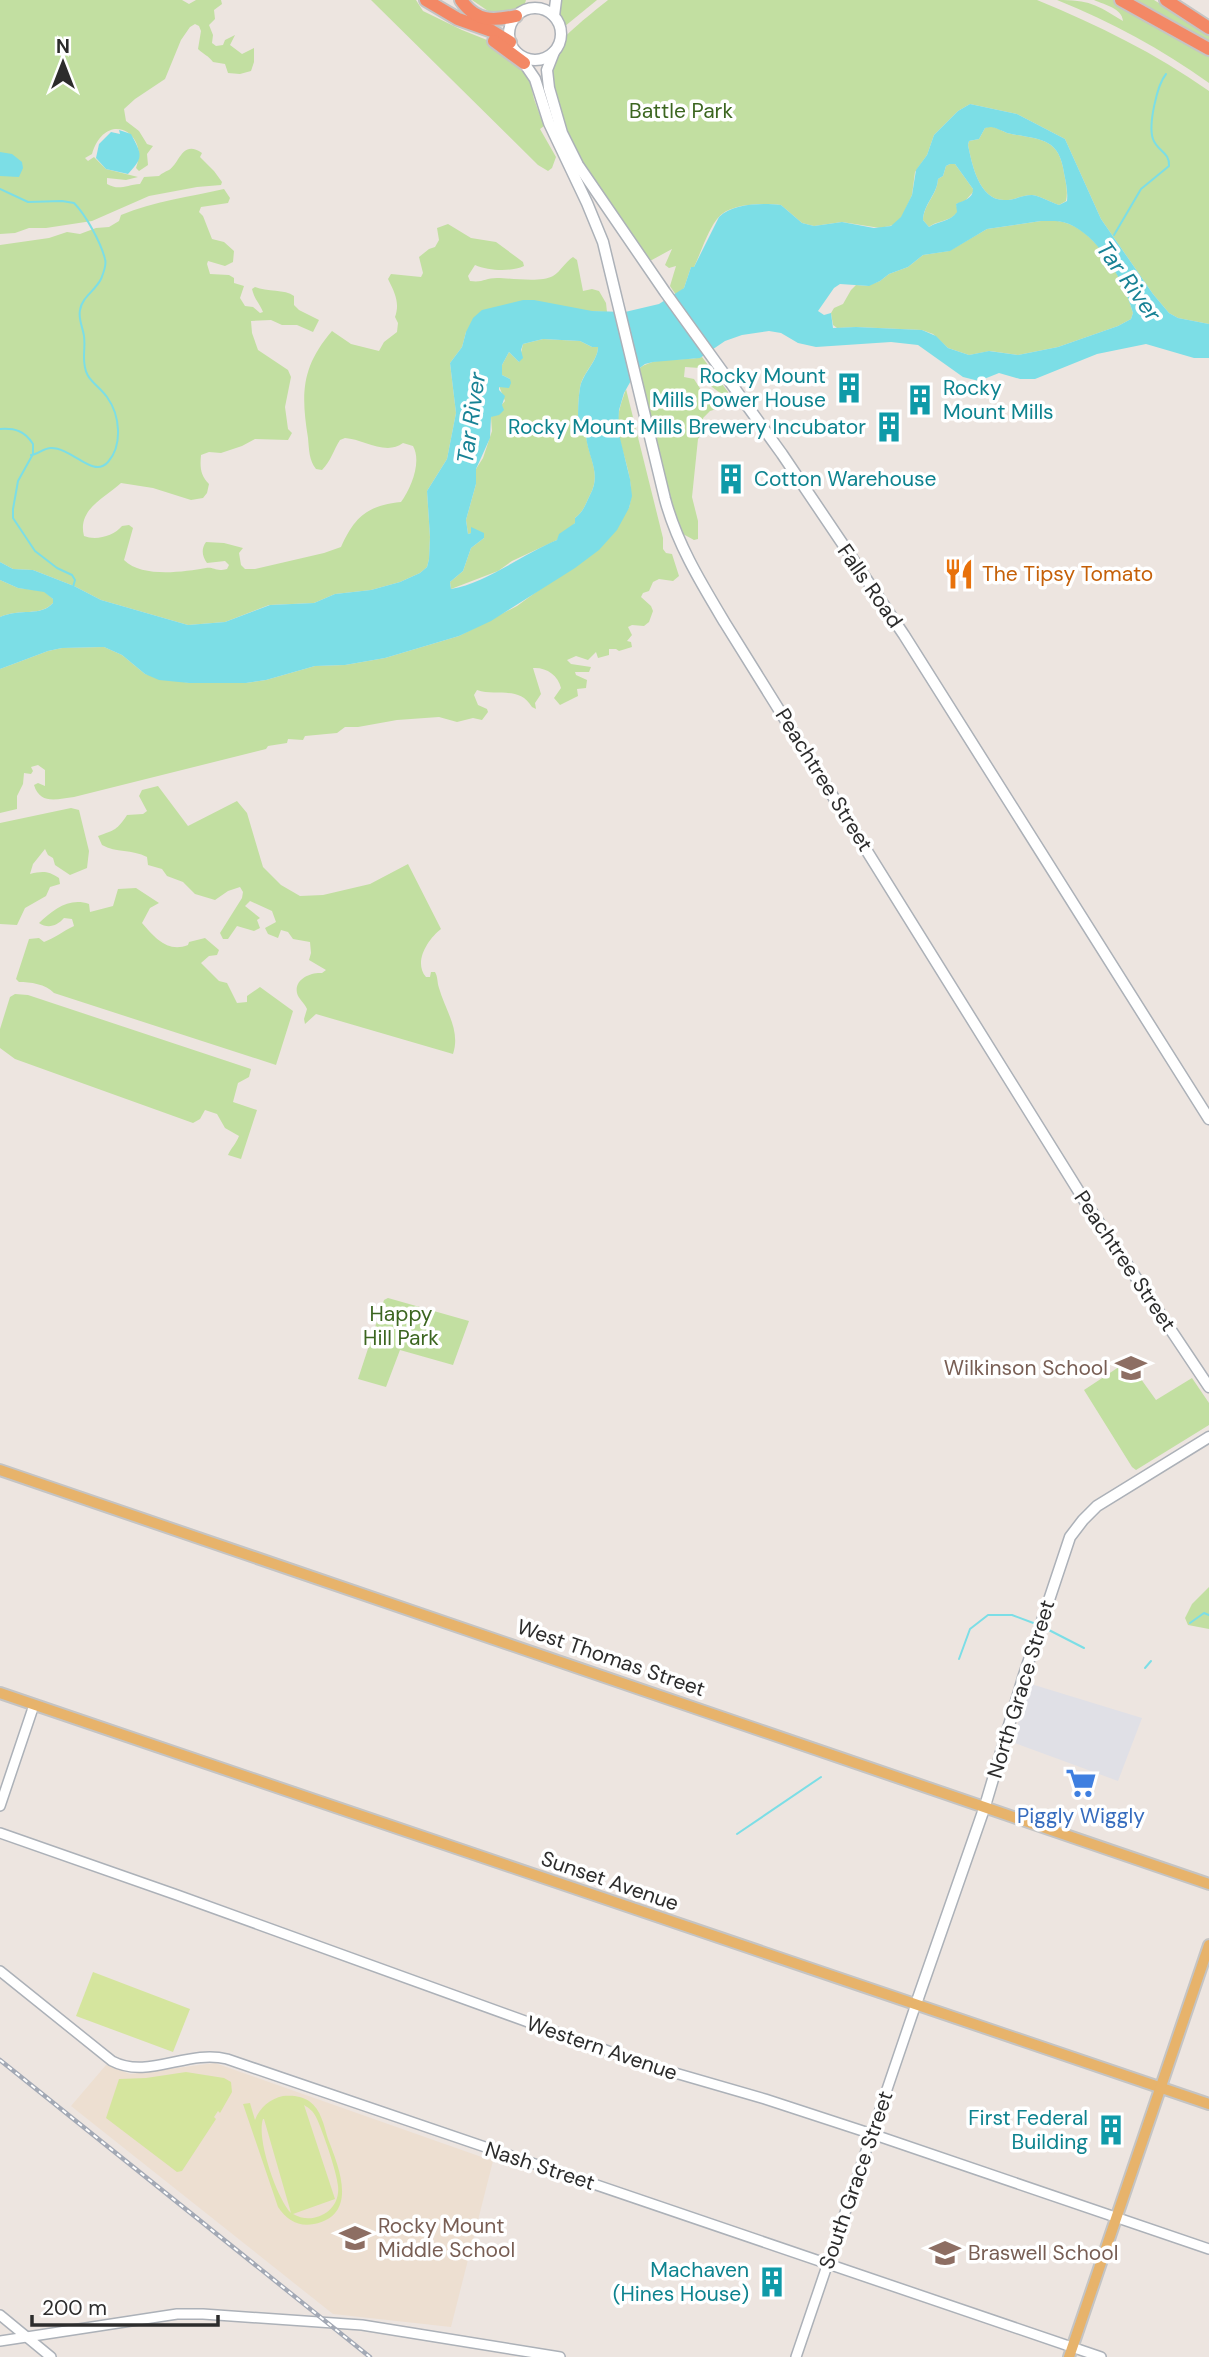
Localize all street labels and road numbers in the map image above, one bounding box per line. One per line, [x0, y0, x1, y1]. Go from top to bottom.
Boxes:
street label: Falls Road [831, 539, 909, 633]
street label: Peachtree Street [769, 703, 879, 857]
street label: Peachtree Street [1068, 1185, 1182, 1337]
street label: North Grace Street [981, 1597, 1061, 1781]
street label: West Thomas Street [513, 1613, 709, 1703]
street label: Sunset Avenue [538, 1844, 682, 1918]
street label: Western Avenue [523, 2009, 681, 2087]
street label: South Grace Street [812, 2087, 900, 2273]
street label: Nash Street [482, 2135, 598, 2197]

